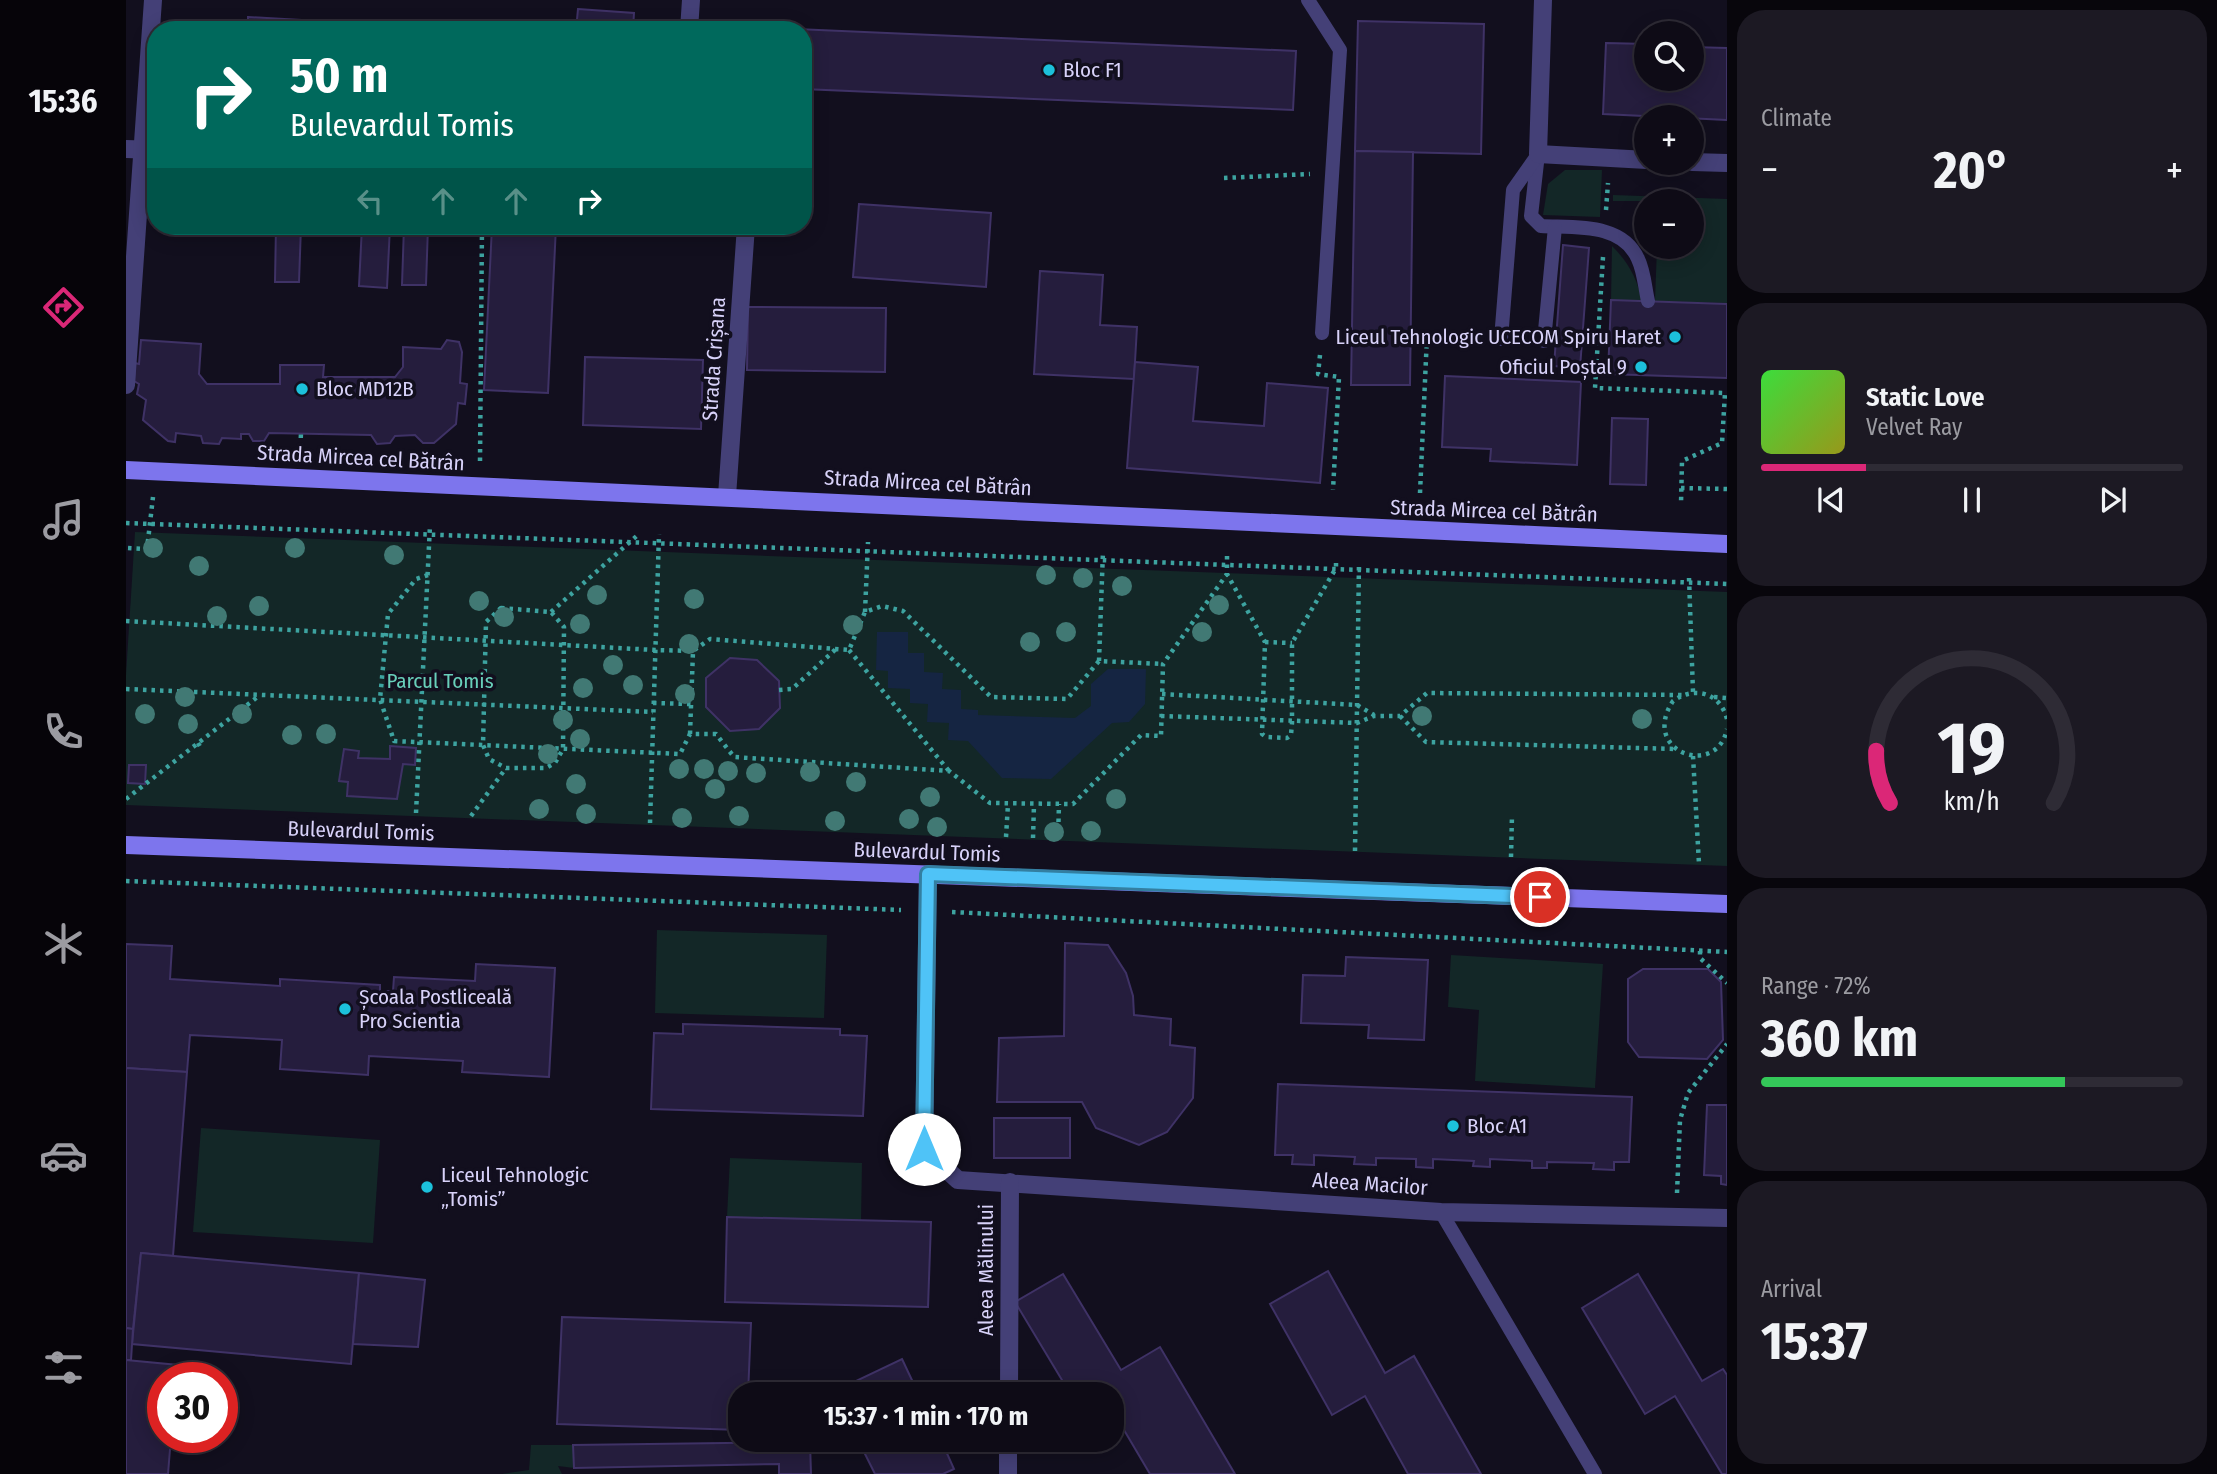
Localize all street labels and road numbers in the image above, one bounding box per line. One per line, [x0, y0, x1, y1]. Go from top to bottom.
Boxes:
street label: Strada Crișana [697, 296, 731, 422]
street label: Strada Mircea cel Bătrân [257, 440, 465, 476]
street label: Strada Mircea cel Bătrân [824, 465, 1032, 501]
street label: Strada Mircea cel Bătrân [1390, 494, 1598, 528]
street label: Bulevardul Tomis [287, 815, 435, 847]
street label: Bulevardul Tomis [853, 836, 1001, 868]
street label: Aleea Macilor [1311, 1167, 1429, 1201]
street label: Aleea Mălinului [973, 1204, 999, 1336]

